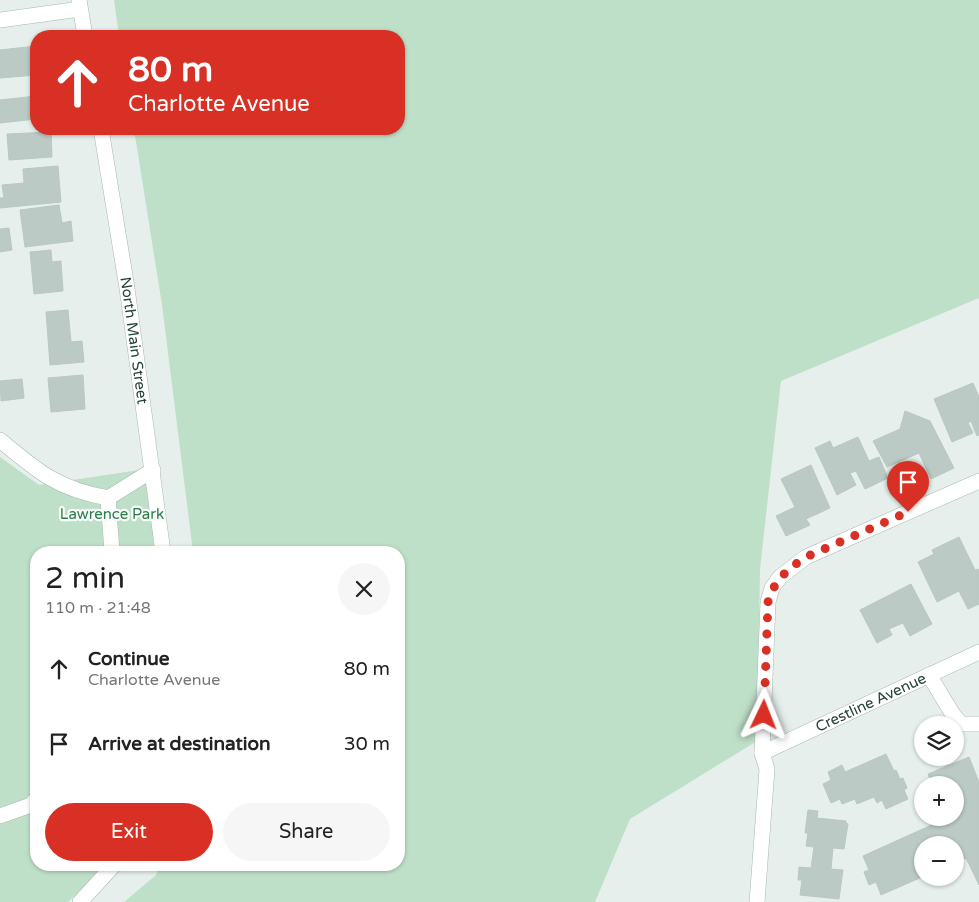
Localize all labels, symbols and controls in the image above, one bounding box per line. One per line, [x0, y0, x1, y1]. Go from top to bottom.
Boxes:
text: 80 m [128, 49, 213, 91]
icon: ahead [45, 50, 110, 115]
text: Charlotte Avenue [128, 91, 310, 117]
street label: North Main Street [116, 276, 152, 405]
pin [887, 461, 929, 512]
icon: arrive [894, 468, 922, 496]
park label: Lawrence Park [60, 505, 164, 523]
text: 2 min [45, 560, 125, 597]
button: close [338, 563, 390, 615]
text: 110 m · 21:48 [45, 598, 151, 618]
text: Continue [88, 648, 170, 670]
icon: ahead [45, 655, 73, 683]
text: 80 m [344, 658, 390, 680]
street label: Crestline Avenue [813, 669, 929, 736]
text: Charlotte Avenue [88, 670, 220, 690]
position arrow [737, 688, 789, 740]
map controls [914, 716, 964, 886]
button: layers [914, 716, 964, 766]
icon: arrive [45, 730, 73, 758]
text: Arrive at destination [88, 733, 271, 755]
text: 30 m [344, 733, 390, 755]
button: + [914, 776, 964, 826]
button: Exit [45, 803, 213, 861]
button: Share [223, 803, 390, 861]
button: − [914, 836, 964, 886]

